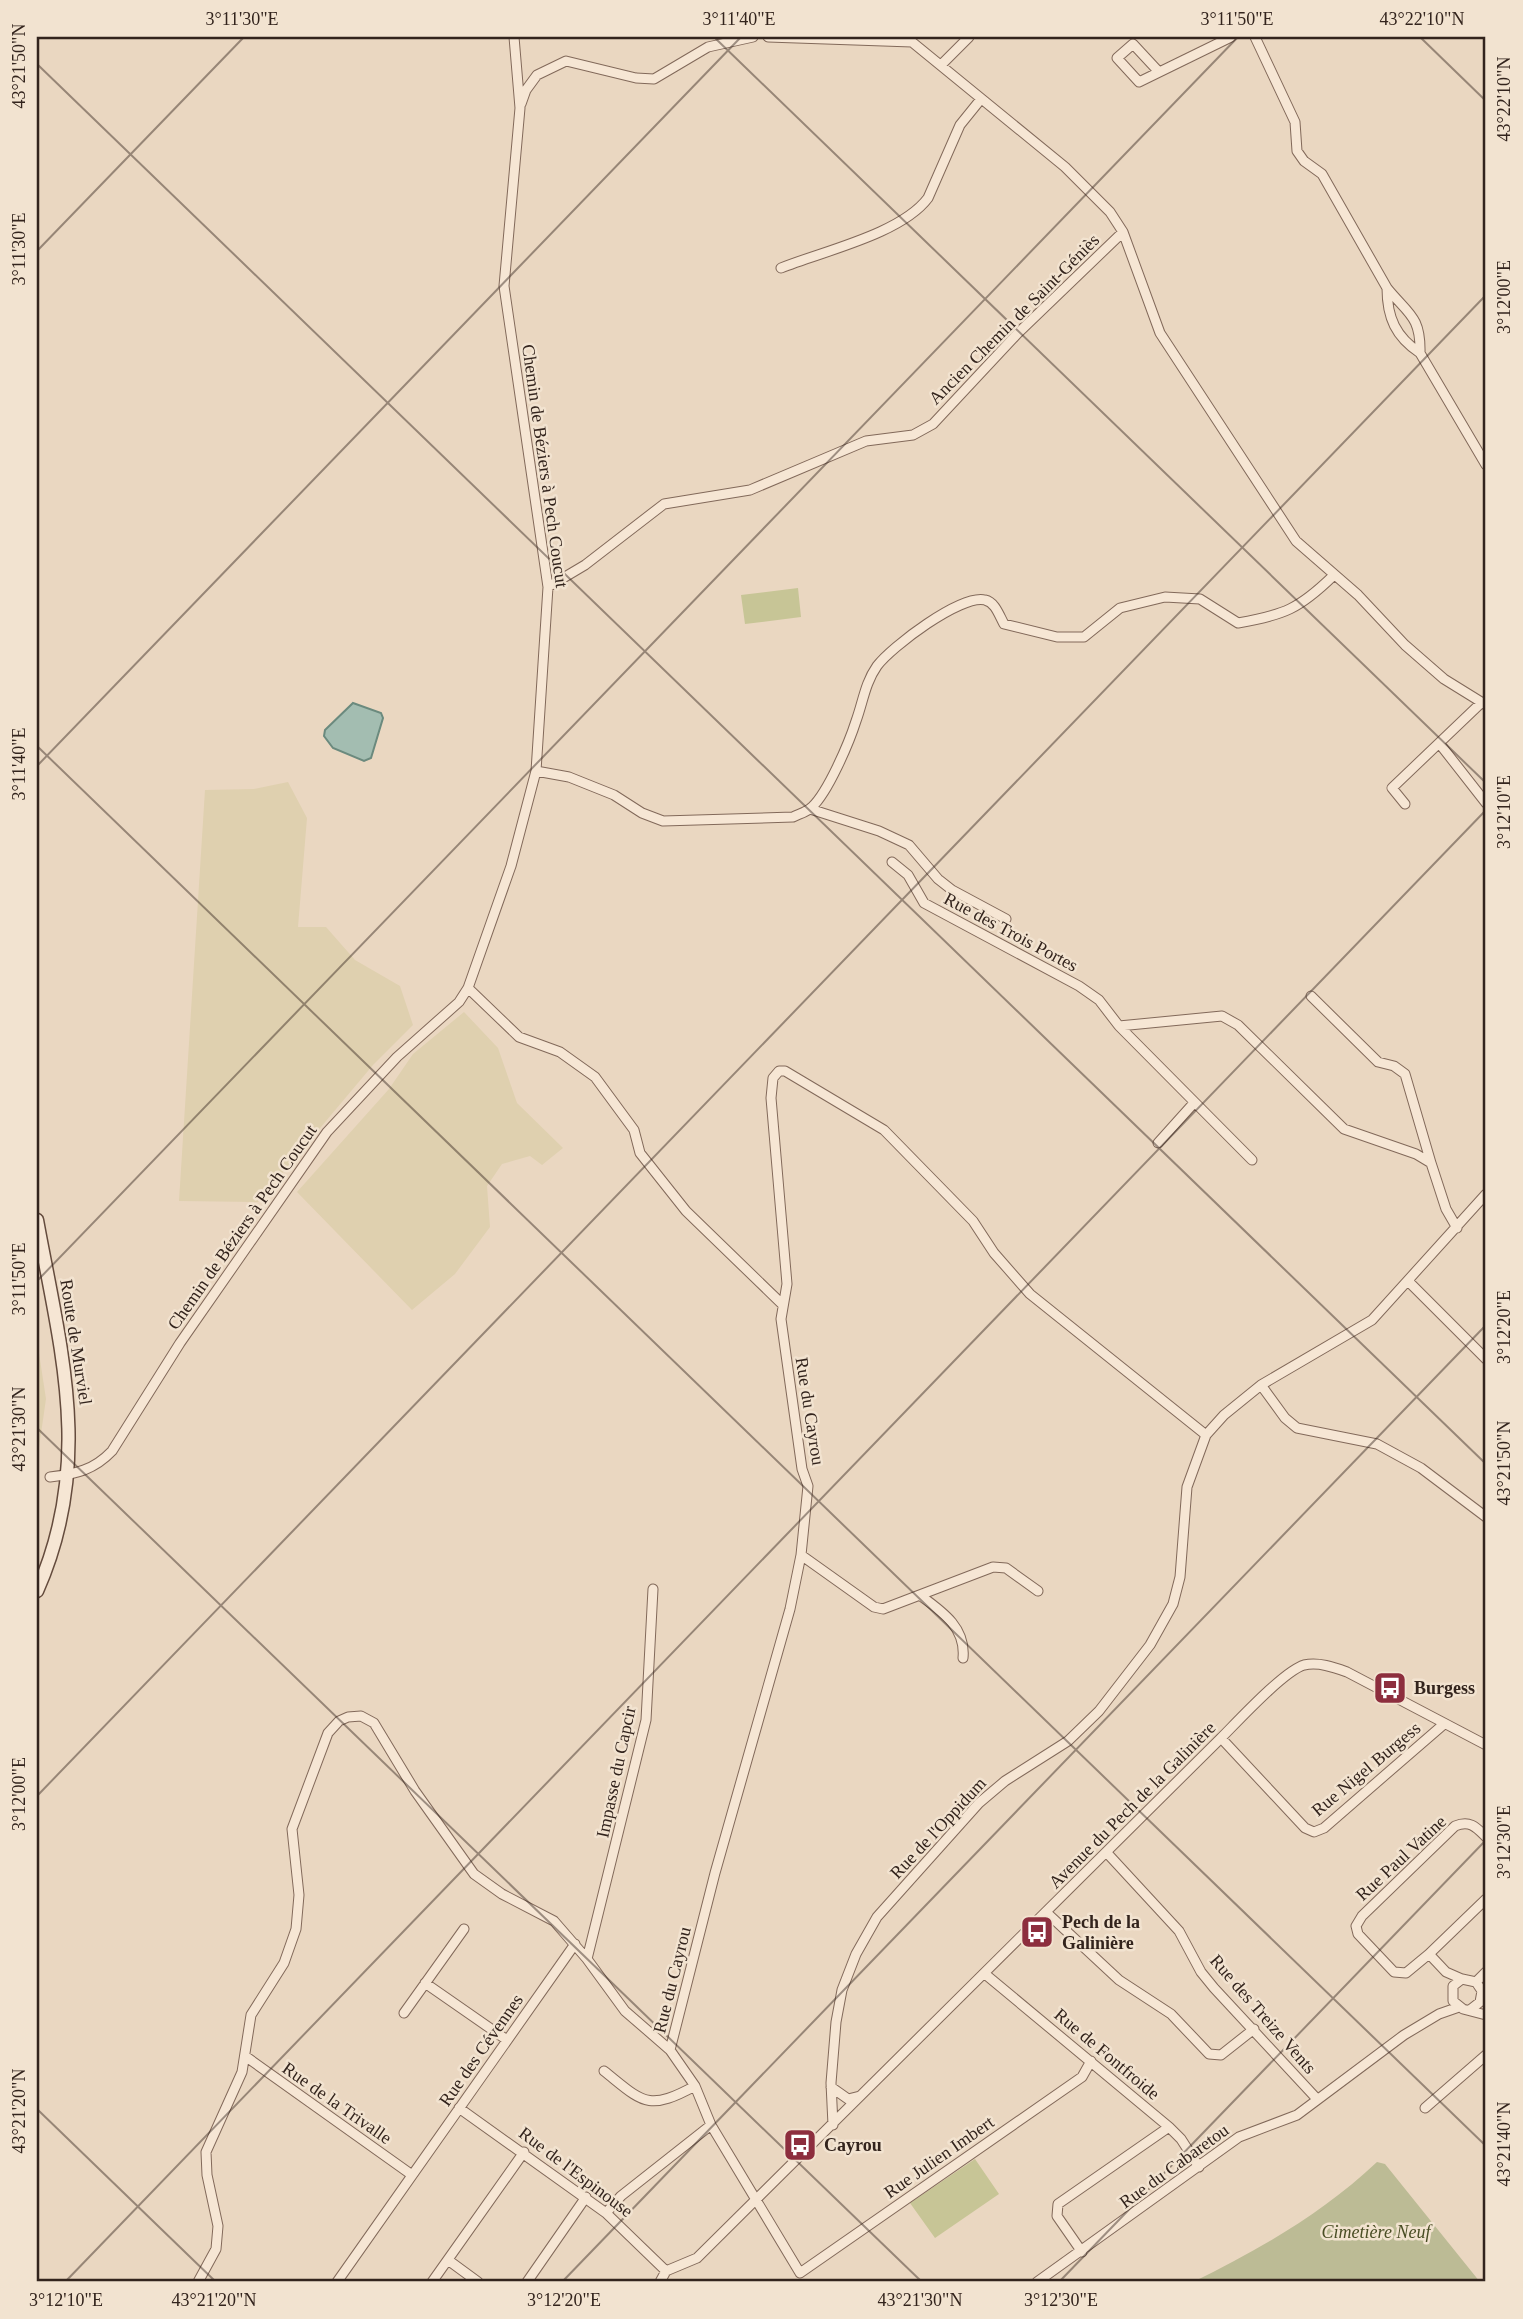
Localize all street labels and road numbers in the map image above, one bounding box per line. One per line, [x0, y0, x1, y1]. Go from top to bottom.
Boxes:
street label: Ancien Chemin de Saint-Géniès [925, 230, 1103, 408]
street label: Chemin de Béziers à Pech Coucut [518, 343, 572, 589]
street label: Rue des Trois Portes [941, 888, 1081, 976]
street label: Chemin de Béziers à Pech Coucut [163, 1121, 321, 1333]
street label: Route de Murviel [56, 1278, 96, 1406]
street label: Rue du Cayrou [792, 1356, 828, 1466]
street label: Impasse du Capcir [592, 1704, 640, 1840]
street label: Avenue du Pech de la Galinière [1045, 1718, 1219, 1892]
street label: Rue Nigel Burgess [1308, 1718, 1424, 1820]
street label: Rue de l'Oppidum [886, 1773, 990, 1883]
street label: Rue Paul Vatine [1352, 1811, 1450, 1905]
street label: Rue du Cayrou [649, 1925, 695, 2035]
street label: Rue des Treize Vents [1206, 1950, 1320, 2078]
street label: Rue des Cévennes [435, 1990, 527, 2110]
street label: Rue de Fontfroide [1050, 2004, 1164, 2104]
street label: Rue de la Trivalle [279, 2058, 395, 2148]
street label: Rue Julien Imbert [880, 2112, 998, 2202]
street label: Rue du Cabaretou [1116, 2120, 1232, 2212]
street label: Rue de l'Espinouse [515, 2123, 637, 2221]

